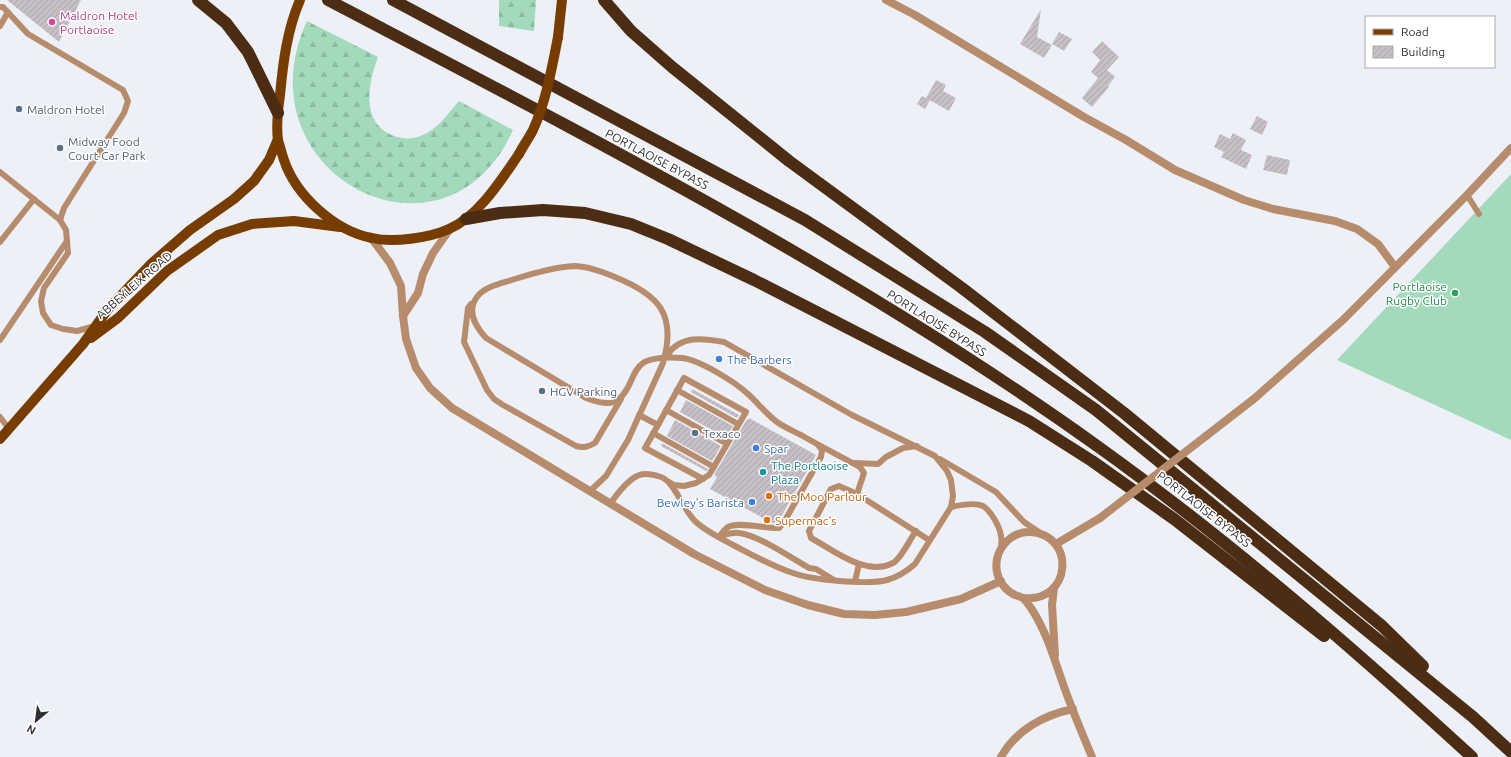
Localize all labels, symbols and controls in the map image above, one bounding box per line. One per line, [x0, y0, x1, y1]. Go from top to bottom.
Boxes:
place label: Maldron Hotel Portlaoise [60, 9, 138, 36]
legend [1365, 16, 1495, 68]
marker: Maldron Hotel Portlaoise [47, 17, 57, 27]
text: Road [1401, 25, 1429, 38]
text: Building [1401, 45, 1445, 58]
place label: Maldron Hotel [27, 103, 105, 116]
marker: Maldron Hotel [14, 104, 24, 114]
street label: PORTLAOISE BYPASS [603, 126, 711, 192]
place label: Midway Food Court Car Park [68, 135, 146, 162]
marker: Midway Food Court Car Park [55, 143, 65, 153]
street label: ABBEYLEIX ROAD [94, 249, 174, 321]
place label: Portlaoise Rugby Club [1386, 280, 1447, 307]
street label: PORTLAOISE BYPASS [885, 287, 989, 359]
marker: Portlaoise Rugby Club [1450, 288, 1460, 298]
place label: The Barbers [727, 353, 792, 366]
marker: The Barbers [714, 354, 724, 364]
place label: HGV Parking [550, 385, 617, 398]
marker: HGV Parking [537, 386, 547, 396]
place label: Texaco [703, 427, 740, 440]
marker: Texaco [690, 428, 700, 438]
place label: Spar [764, 442, 788, 455]
marker: Spar [751, 443, 761, 453]
place label: The Portlaoise Plaza [771, 459, 848, 486]
marker: The Portlaoise Plaza [758, 467, 768, 477]
street label: PORTLAOISE BYPASS [1155, 469, 1253, 549]
place label: The Moo Parlour [777, 490, 867, 503]
marker: The Moo Parlour [764, 491, 774, 501]
place label: Bewley's Barista [657, 496, 744, 509]
marker: Bewley's Barista [747, 497, 757, 507]
place label: Supermac's [775, 514, 837, 527]
marker: Supermac's [762, 515, 772, 525]
north arrow [16, 701, 56, 741]
text: N [25, 723, 38, 737]

